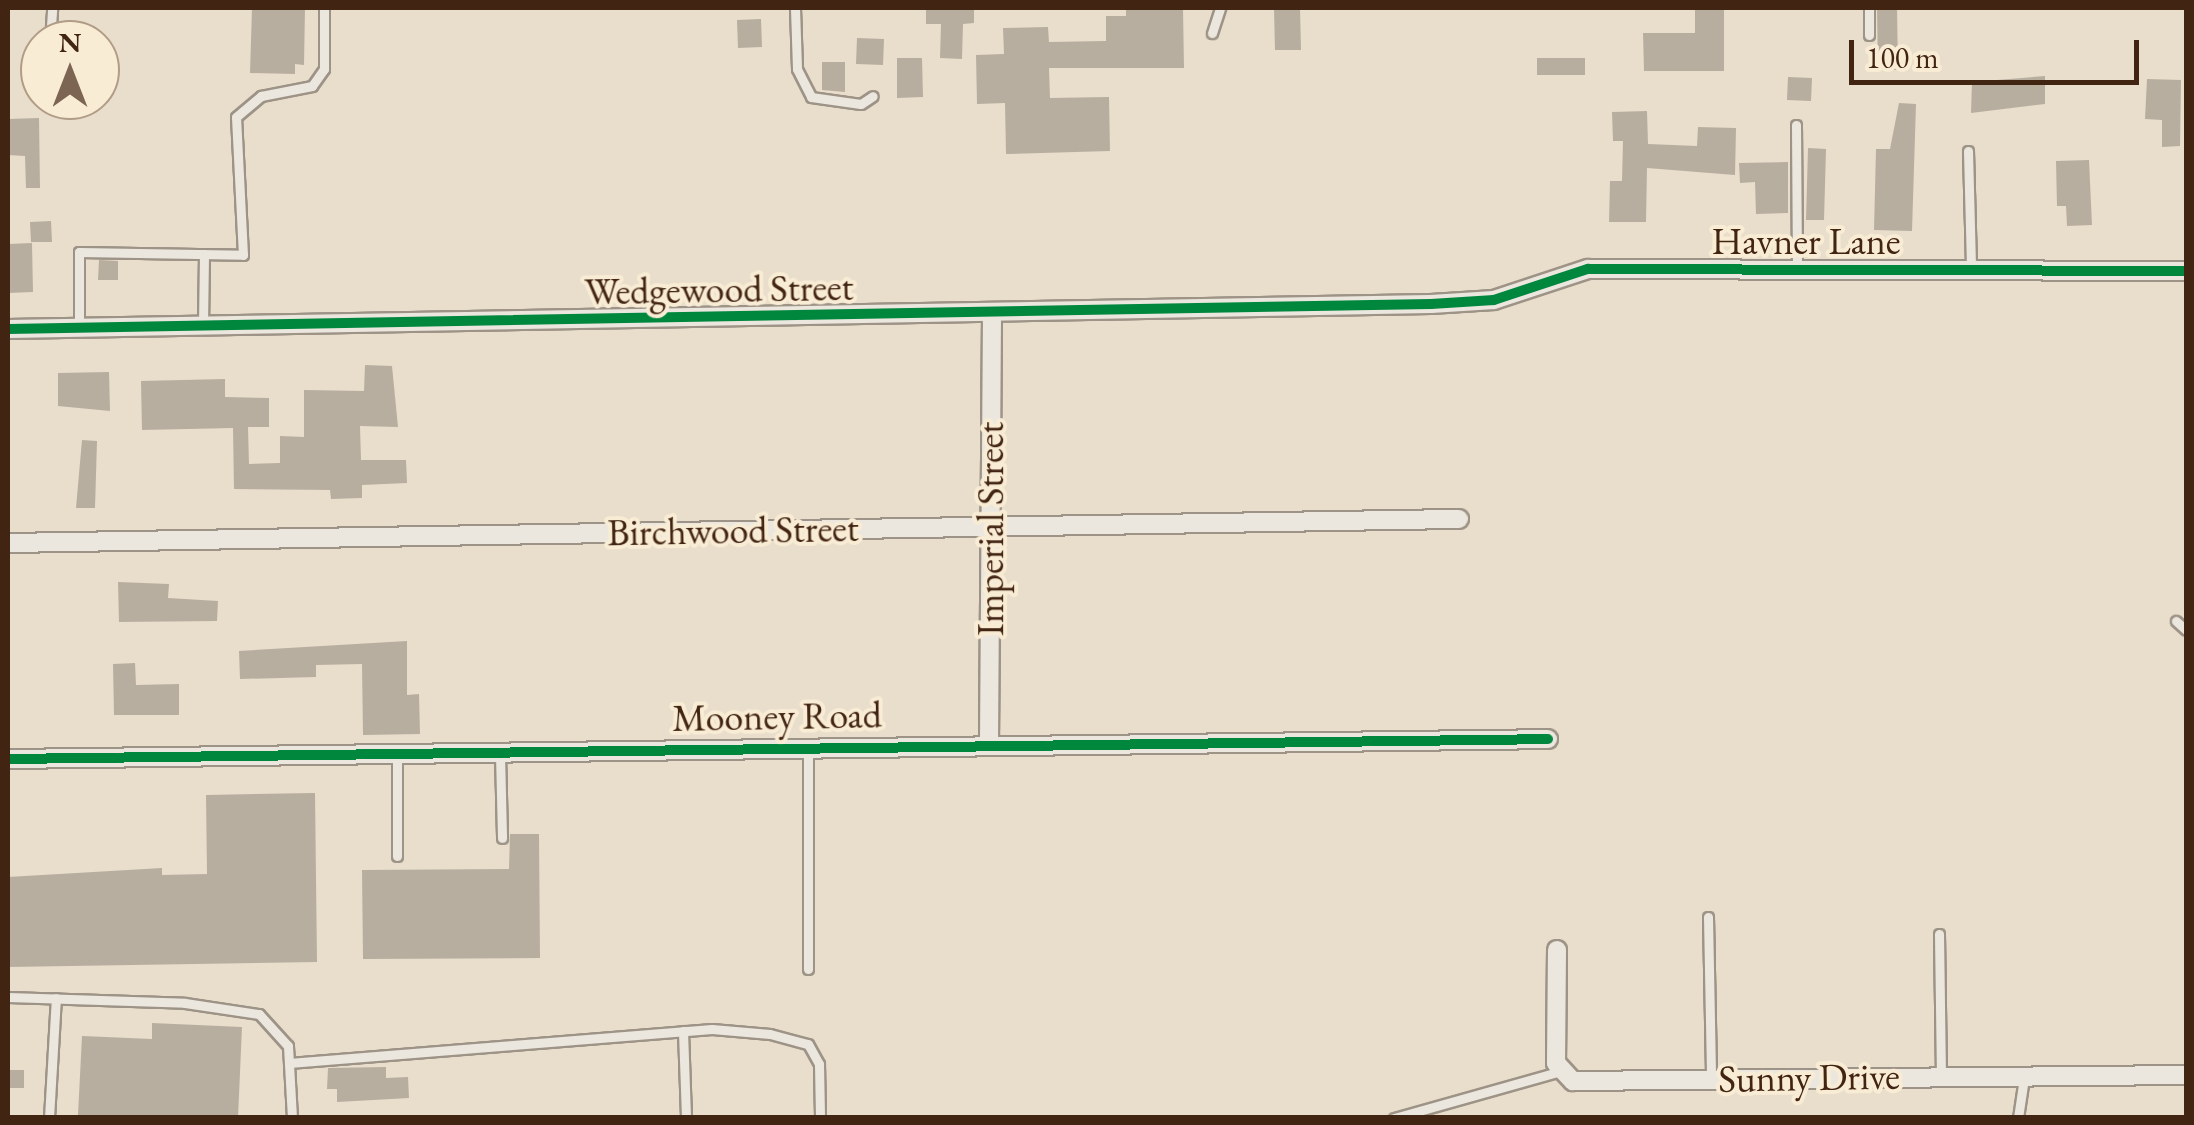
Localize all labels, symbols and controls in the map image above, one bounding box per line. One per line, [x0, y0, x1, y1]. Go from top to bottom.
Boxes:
north arrow [20, 20, 120, 120]
scale bar [1854, 20, 2144, 82]
text: N [59, 24, 81, 60]
text: 100 m [1866, 38, 1939, 77]
street label: Havner Lane [1711, 218, 1901, 264]
street label: Wedgewood Street [584, 264, 854, 314]
street label: Imperial Street [967, 422, 1013, 636]
street label: Birchwood Street [607, 505, 859, 555]
street label: Mooney Road [672, 691, 882, 741]
street label: Sunny Drive [1718, 1053, 1900, 1101]

